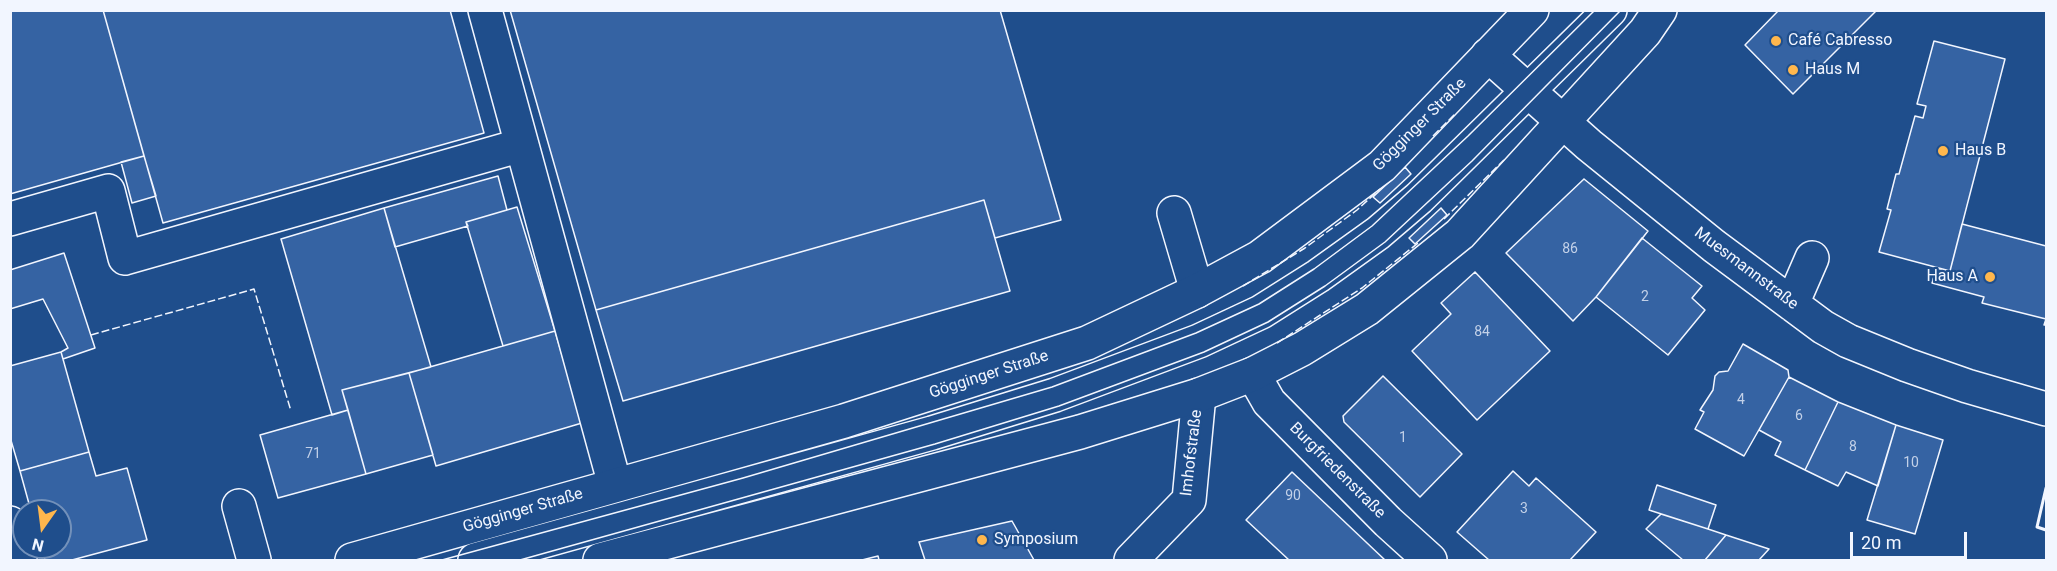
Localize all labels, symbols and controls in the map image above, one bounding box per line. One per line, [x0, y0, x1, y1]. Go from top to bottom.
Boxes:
place label: Café Cabresso [1788, 31, 1892, 51]
marker: Café Cabresso [1769, 34, 1783, 48]
place label: Haus M [1805, 60, 1860, 80]
marker: Haus M [1786, 63, 1800, 77]
street label: Gögginger Straße [1369, 74, 1471, 176]
place label: Haus B [1955, 141, 2006, 161]
marker: Haus B [1936, 144, 1950, 158]
street label: Muesmannstraße [1690, 224, 1802, 314]
house number: 86 [1562, 241, 1578, 257]
place label: Haus A [1926, 267, 1978, 287]
marker: Haus A [1983, 270, 1997, 284]
house number: 2 [1641, 289, 1649, 305]
house number: 84 [1474, 324, 1490, 340]
street label: Gögginger Straße [927, 347, 1051, 403]
house number: 4 [1737, 392, 1745, 408]
house number: 6 [1795, 408, 1803, 424]
street label: Imhofstraße [1177, 409, 1207, 497]
street label: Burgfriedenstraße [1285, 419, 1389, 523]
house number: 1 [1399, 430, 1407, 446]
house number: 8 [1849, 439, 1857, 455]
house number: 71 [305, 446, 321, 462]
house number: 10 [1903, 455, 1919, 471]
street label: Gögginger Straße [461, 485, 585, 537]
house number: 90 [1285, 488, 1301, 504]
north arrow [12, 499, 72, 559]
house number: 3 [1520, 501, 1528, 517]
scale bar [1853, 520, 1970, 558]
place label: Symposium [994, 530, 1078, 550]
text: 20 m [1861, 532, 1901, 553]
marker: Symposium [975, 533, 989, 547]
text: N [30, 534, 46, 556]

